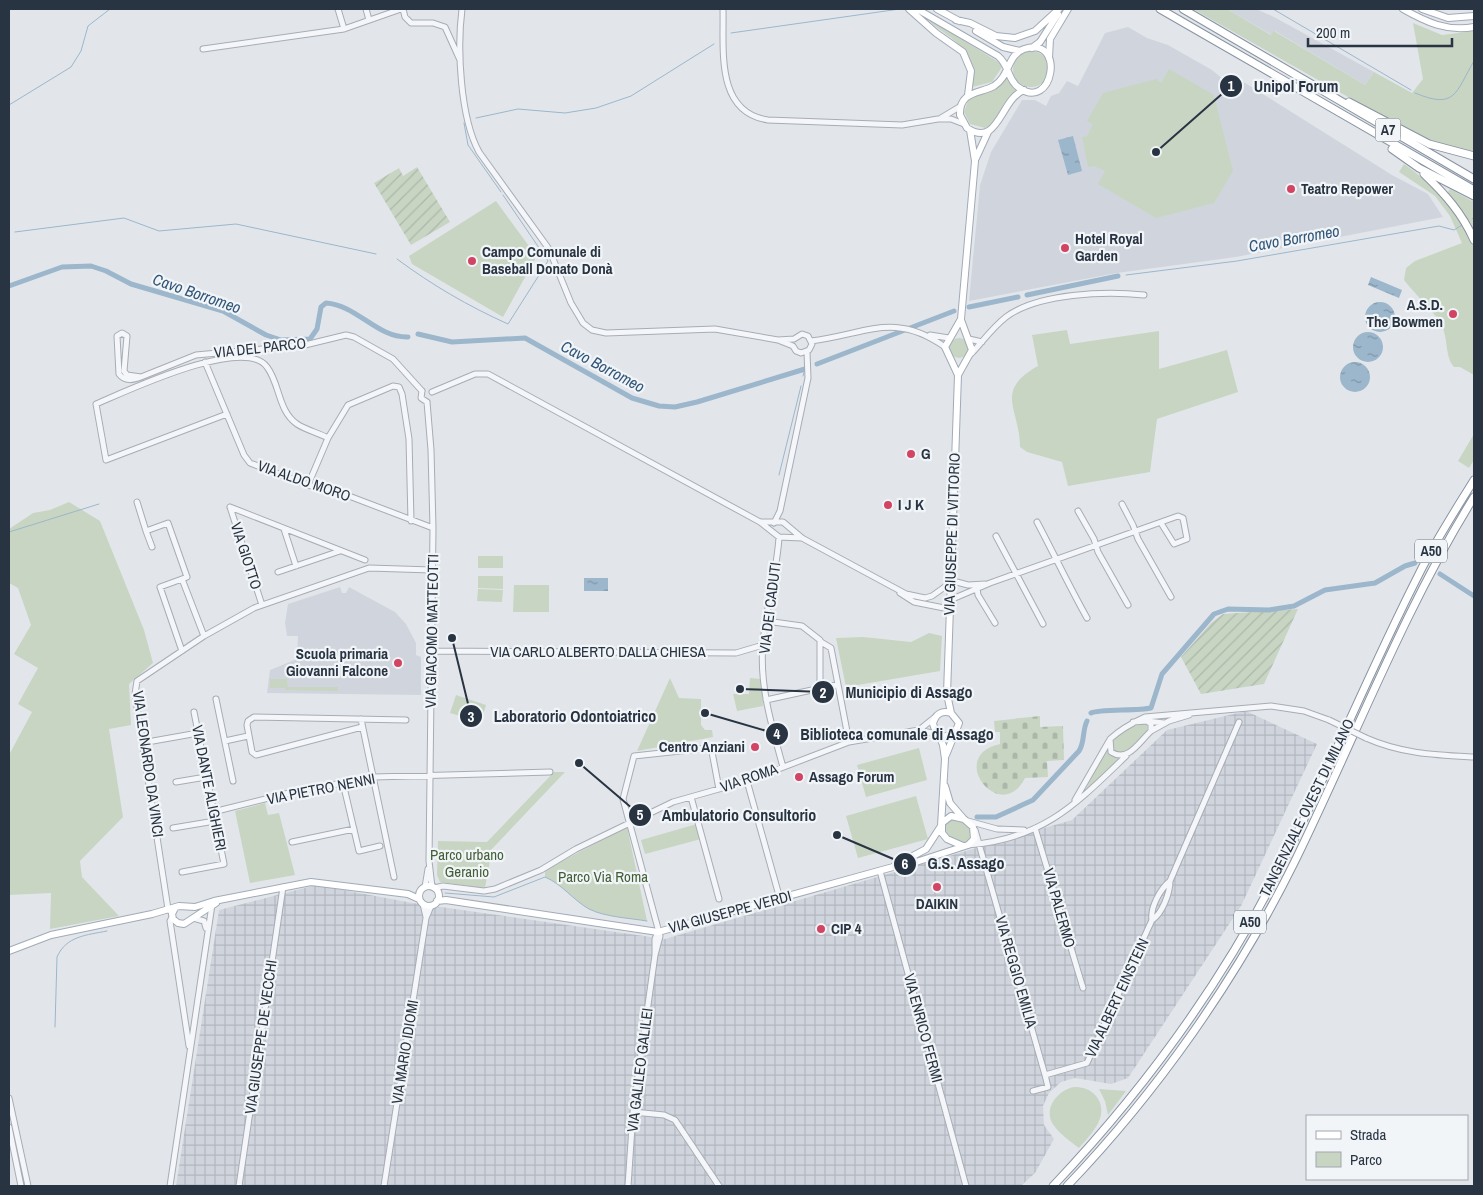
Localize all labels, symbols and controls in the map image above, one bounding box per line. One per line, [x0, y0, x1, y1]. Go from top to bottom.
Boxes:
scale bar [1308, 15, 1452, 47]
text: 200 m [1316, 22, 1350, 43]
callout: Unipol Forum [1218, 71, 1348, 102]
text: 1 [1228, 75, 1235, 96]
text: Unipol Forum [1254, 75, 1338, 97]
road number: A7 [1376, 118, 1400, 142]
place label: Teatro Repower [1301, 178, 1393, 199]
marker: Teatro Repower [1285, 183, 1297, 195]
water label: Cavo Borromeo [1247, 219, 1341, 257]
place label: Hotel Royal Garden [1075, 228, 1143, 266]
place label: Campo Comunale di Baseball Donato Donà [482, 241, 613, 279]
marker: Hotel Royal Garden [1059, 242, 1071, 254]
marker: Campo Comunale di Baseball Donato Donà [466, 255, 478, 267]
water label: Cavo Borromeo [150, 268, 244, 318]
place label: A.S.D. The Bowmen [1366, 294, 1443, 332]
marker: A.S.D. The Bowmen [1447, 308, 1459, 320]
street label: VIA DEL PARCO [213, 332, 307, 363]
water label: Cavo Borromeo [557, 335, 649, 397]
place label: G [921, 443, 931, 464]
marker: G [905, 448, 917, 460]
street label: VIA GIUSEPPE DI VITTORIO [938, 452, 965, 616]
street label: VIA ALDO MORO [255, 455, 353, 506]
place label: I J K [898, 494, 924, 515]
marker: I J K [882, 499, 894, 511]
street label: VIA GIOTTO [226, 520, 267, 592]
road number: A50 [1415, 540, 1447, 562]
street label: VIA GIACOMO MATTEOTTI [420, 554, 443, 708]
street label: VIA DEI CADUTI [753, 561, 786, 655]
street label: VIA CARLO ALBERTO DALLA CHIESA [490, 641, 707, 662]
place label: Scuola primaria Giovanni Falcone [286, 643, 388, 681]
marker: Scuola primaria Giovanni Falcone [392, 657, 404, 669]
callout: Municipio di Assago [810, 677, 983, 708]
text: Municipio di Assago [845, 681, 973, 703]
text: 2 [820, 682, 827, 703]
street label: VIA LEONARDO DA VINCI [128, 689, 169, 839]
callout: Laboratorio Odontoiatrico [458, 701, 666, 732]
text: Laboratorio Odontoiatrico [494, 705, 656, 727]
text: 3 [468, 706, 475, 727]
street label: TANGENZIALE OVEST DI MILANO [1254, 715, 1359, 900]
callout: Biblioteca comunale di Assago [765, 719, 1004, 750]
street label: VIA DANTE ALIGHIERI [187, 723, 232, 853]
text: 4 [774, 723, 781, 744]
text: Biblioteca comunale di Assago [800, 723, 994, 745]
place label: Centro Anziani [659, 736, 745, 757]
marker: Centro Anziani [749, 741, 761, 753]
street label: VIA ROMA [717, 758, 781, 797]
place label: Assago Forum [809, 766, 895, 787]
street label: VIA PIETRO NENNI [265, 768, 377, 809]
marker: Assago Forum [793, 771, 805, 783]
callout: Ambulatorio Consultorio [627, 800, 827, 831]
text: 5 [637, 804, 644, 825]
text: Ambulatorio Consultorio [662, 804, 816, 826]
park label: Parco urbano Geranio [430, 844, 504, 882]
callout: G.S. Assago [892, 848, 1015, 879]
text: G.S. Assago [928, 852, 1004, 874]
text: 6 [902, 853, 909, 874]
park label: Parco Via Roma [558, 866, 648, 887]
street label: VIA PALERMO [1038, 866, 1081, 950]
marker: DAIKIN [931, 881, 943, 893]
street label: VIA GIUSEPPE VERDI [666, 885, 794, 938]
place label: DAIKIN [916, 893, 958, 914]
road number: A50 [1234, 910, 1266, 934]
street label: VIA REGGIO EMILIA [990, 913, 1043, 1031]
place label: CIP 4 [831, 918, 862, 939]
marker: CIP 4 [815, 923, 827, 935]
street label: VIA ALBERT EINSTEIN [1080, 935, 1153, 1061]
street label: VIA GIUSEPPE DE VECCHI [239, 958, 282, 1116]
street label: VIA ENRICO FERMI [899, 971, 948, 1085]
street label: VIA MARIO IDIOMI [386, 998, 423, 1106]
street label: VIA GALILEO GALILEI [621, 1007, 658, 1133]
legend [1306, 1115, 1468, 1180]
text: Strada [1350, 1124, 1386, 1145]
text: Parco [1350, 1149, 1382, 1170]

